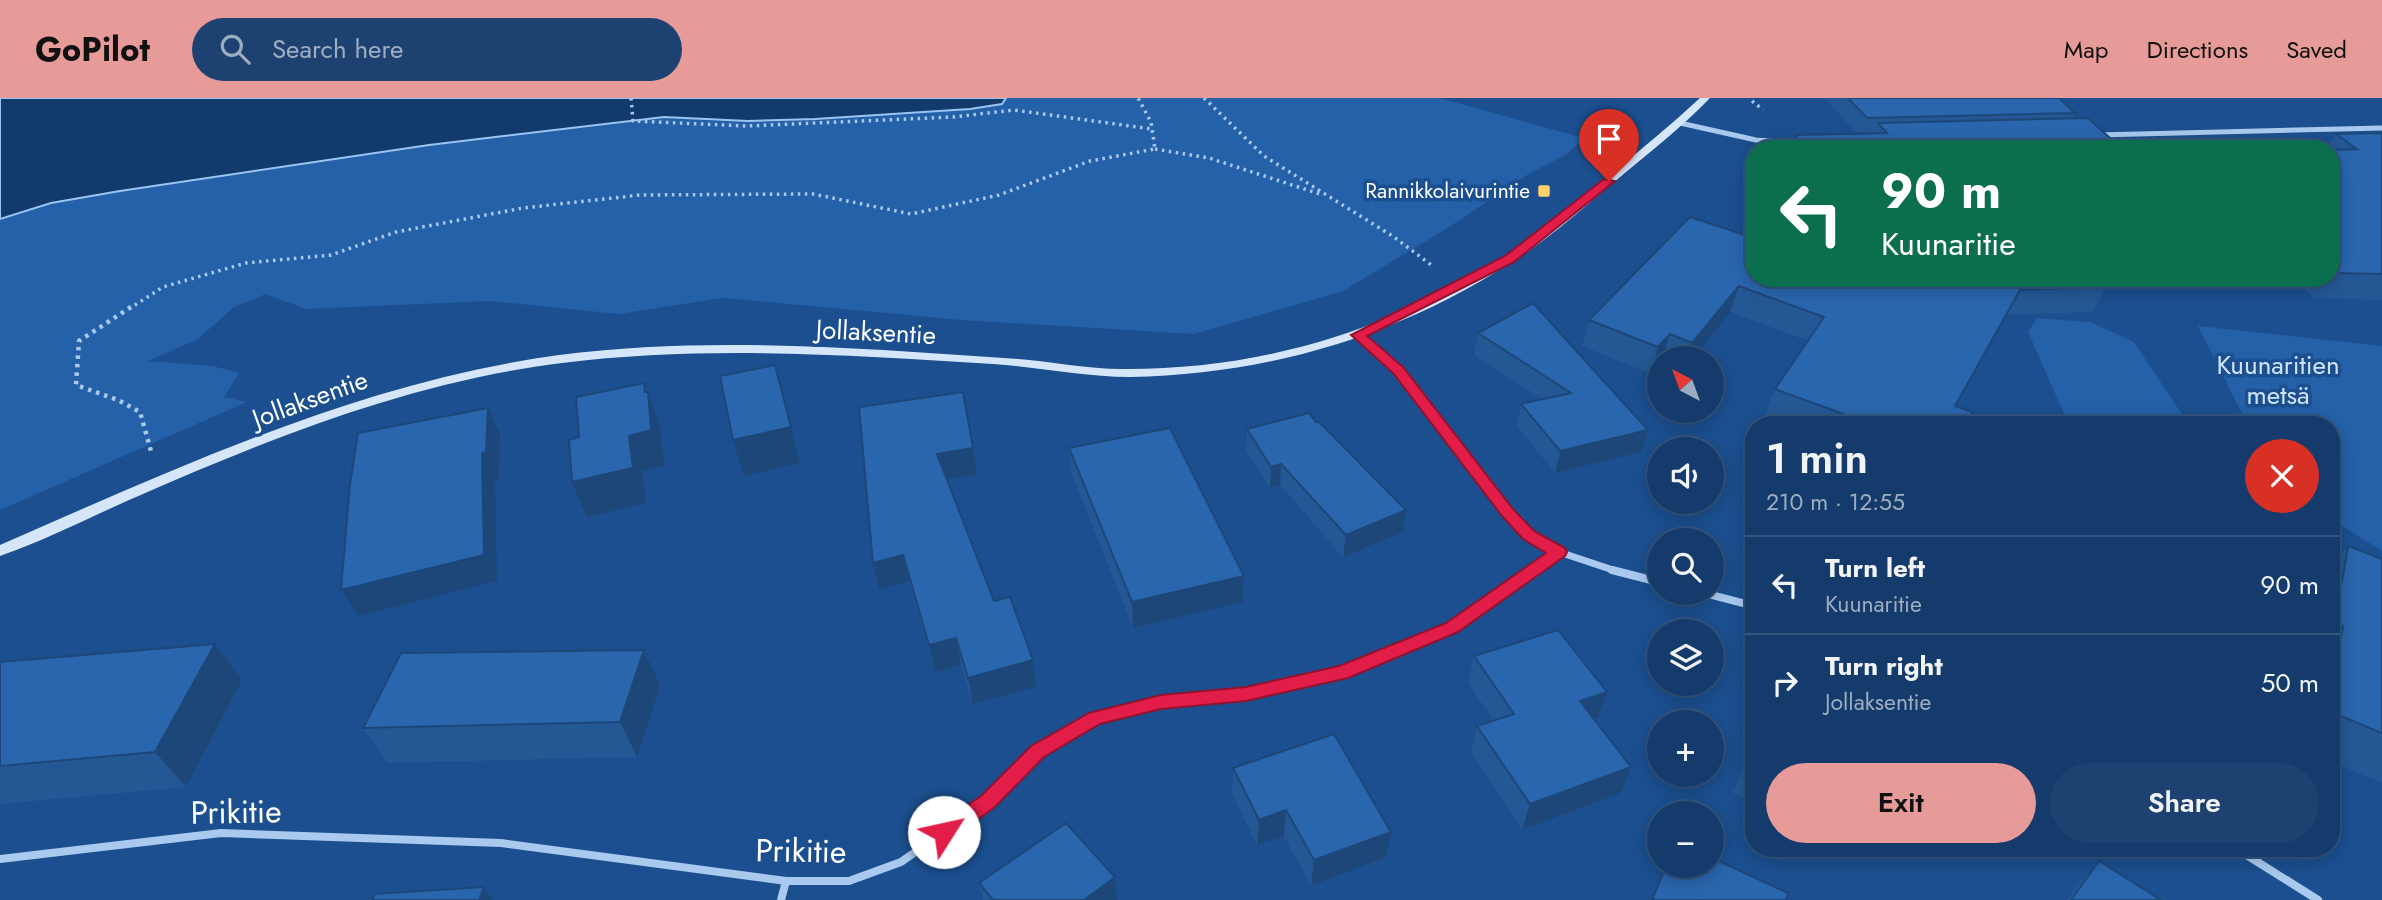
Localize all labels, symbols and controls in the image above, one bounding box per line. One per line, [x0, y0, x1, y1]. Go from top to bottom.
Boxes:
search box [192, 18, 682, 81]
text: GoPilot [35, 26, 150, 73]
icon: search [216, 30, 254, 68]
text: Search here [272, 30, 403, 68]
text: Map [2064, 32, 2109, 67]
text: Directions [2147, 32, 2248, 67]
text: Saved [2286, 32, 2347, 67]
pin [1579, 109, 1639, 181]
icon: arrive [1590, 120, 1628, 158]
text: 90 m [1881, 156, 2001, 226]
icon: left [1766, 168, 1857, 259]
place label: Rannikkolaivurintie [1365, 176, 1530, 206]
marker: Rannikkolaivurintie [1536, 183, 1552, 199]
text: Kuunaritie [1881, 221, 2016, 267]
street label: Jollaksentie [812, 310, 937, 354]
north arrow [1647, 346, 1724, 424]
map controls [1647, 346, 1724, 878]
park label: Kuunaritien metsä [2216, 346, 2340, 414]
street label: Jollaksentie [244, 361, 373, 438]
text: 1 min [1766, 428, 1868, 489]
button: sound [1647, 437, 1724, 514]
button: close [2245, 439, 2319, 513]
text: 210 m · 12:55 [1766, 485, 1905, 519]
button: search [1647, 528, 1724, 605]
text: Turn left [1825, 549, 1925, 587]
icon: left [1766, 566, 1804, 604]
text: 90 m [2260, 566, 2319, 604]
text: Kuunaritie [1825, 587, 1922, 621]
button: layers [1647, 619, 1724, 696]
text: Turn right [1825, 647, 1943, 685]
icon: right [1766, 664, 1804, 702]
text: 50 m [2261, 664, 2319, 702]
text: Jollaksentie [1825, 685, 1931, 719]
button: + [1647, 710, 1724, 787]
button: Exit [1766, 763, 2036, 843]
button: Share [2050, 763, 2319, 843]
street label: Prikitie [190, 788, 282, 836]
position arrow [907, 795, 981, 869]
button: − [1647, 801, 1724, 878]
street label: Prikitie [755, 827, 847, 875]

